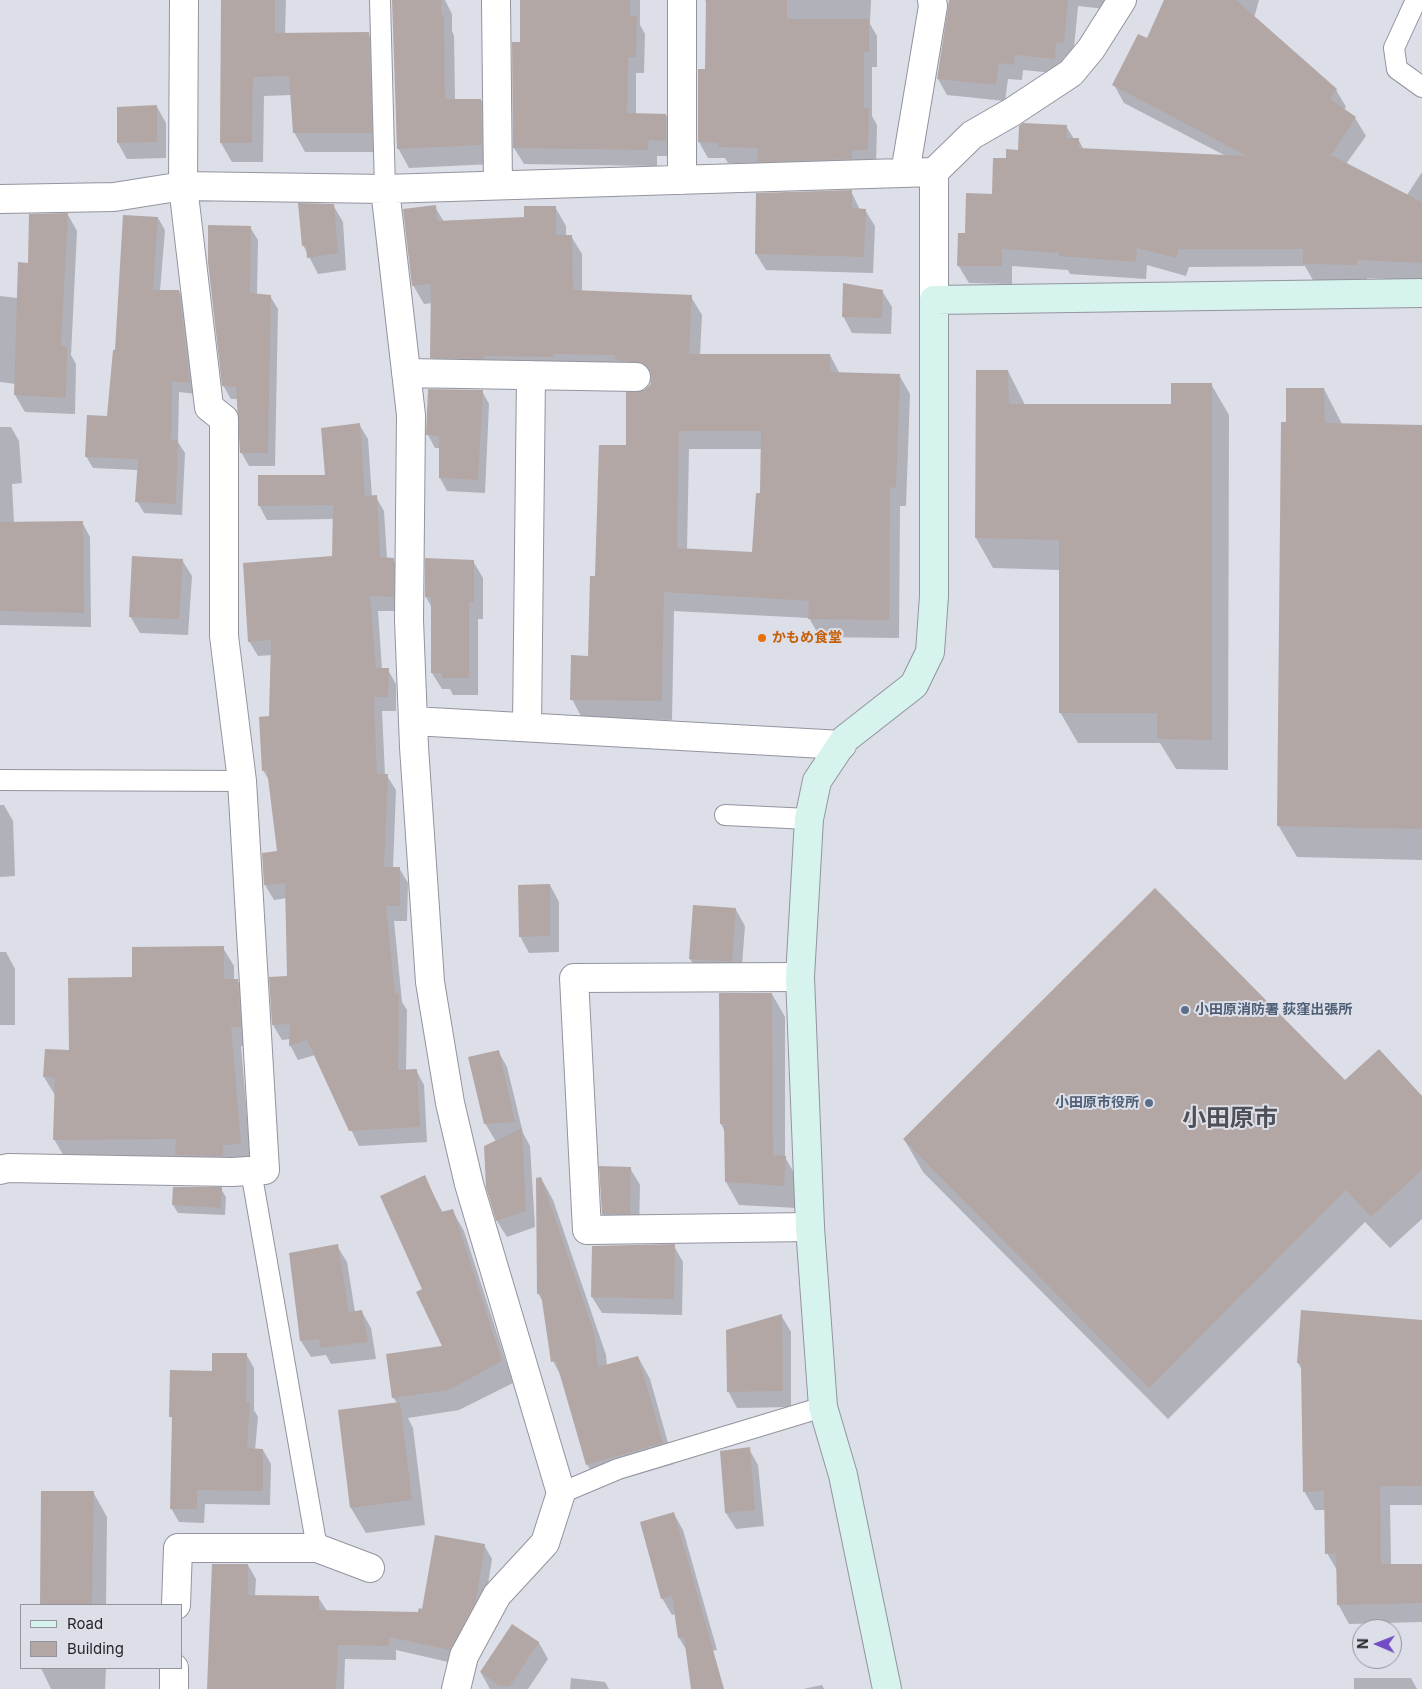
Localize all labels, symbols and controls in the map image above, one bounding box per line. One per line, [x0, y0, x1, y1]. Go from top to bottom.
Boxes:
place label: かもめ食堂 [772, 630, 842, 646]
marker: かもめ食堂 [756, 632, 768, 644]
place label: 小田原消防署 荻窪出張所 [1195, 1002, 1352, 1018]
marker: 小田原消防署 荻窪出張所 [1179, 1004, 1191, 1016]
place label: 小田原市役所 [1055, 1095, 1139, 1111]
marker: 小田原市役所 [1143, 1097, 1155, 1109]
district label: 小田原市 [1182, 1105, 1278, 1133]
legend [20, 1604, 182, 1669]
text: Road [67, 1614, 103, 1633]
north arrow [1352, 1619, 1402, 1669]
text: N [1354, 1638, 1371, 1649]
text: Building [67, 1639, 124, 1658]

